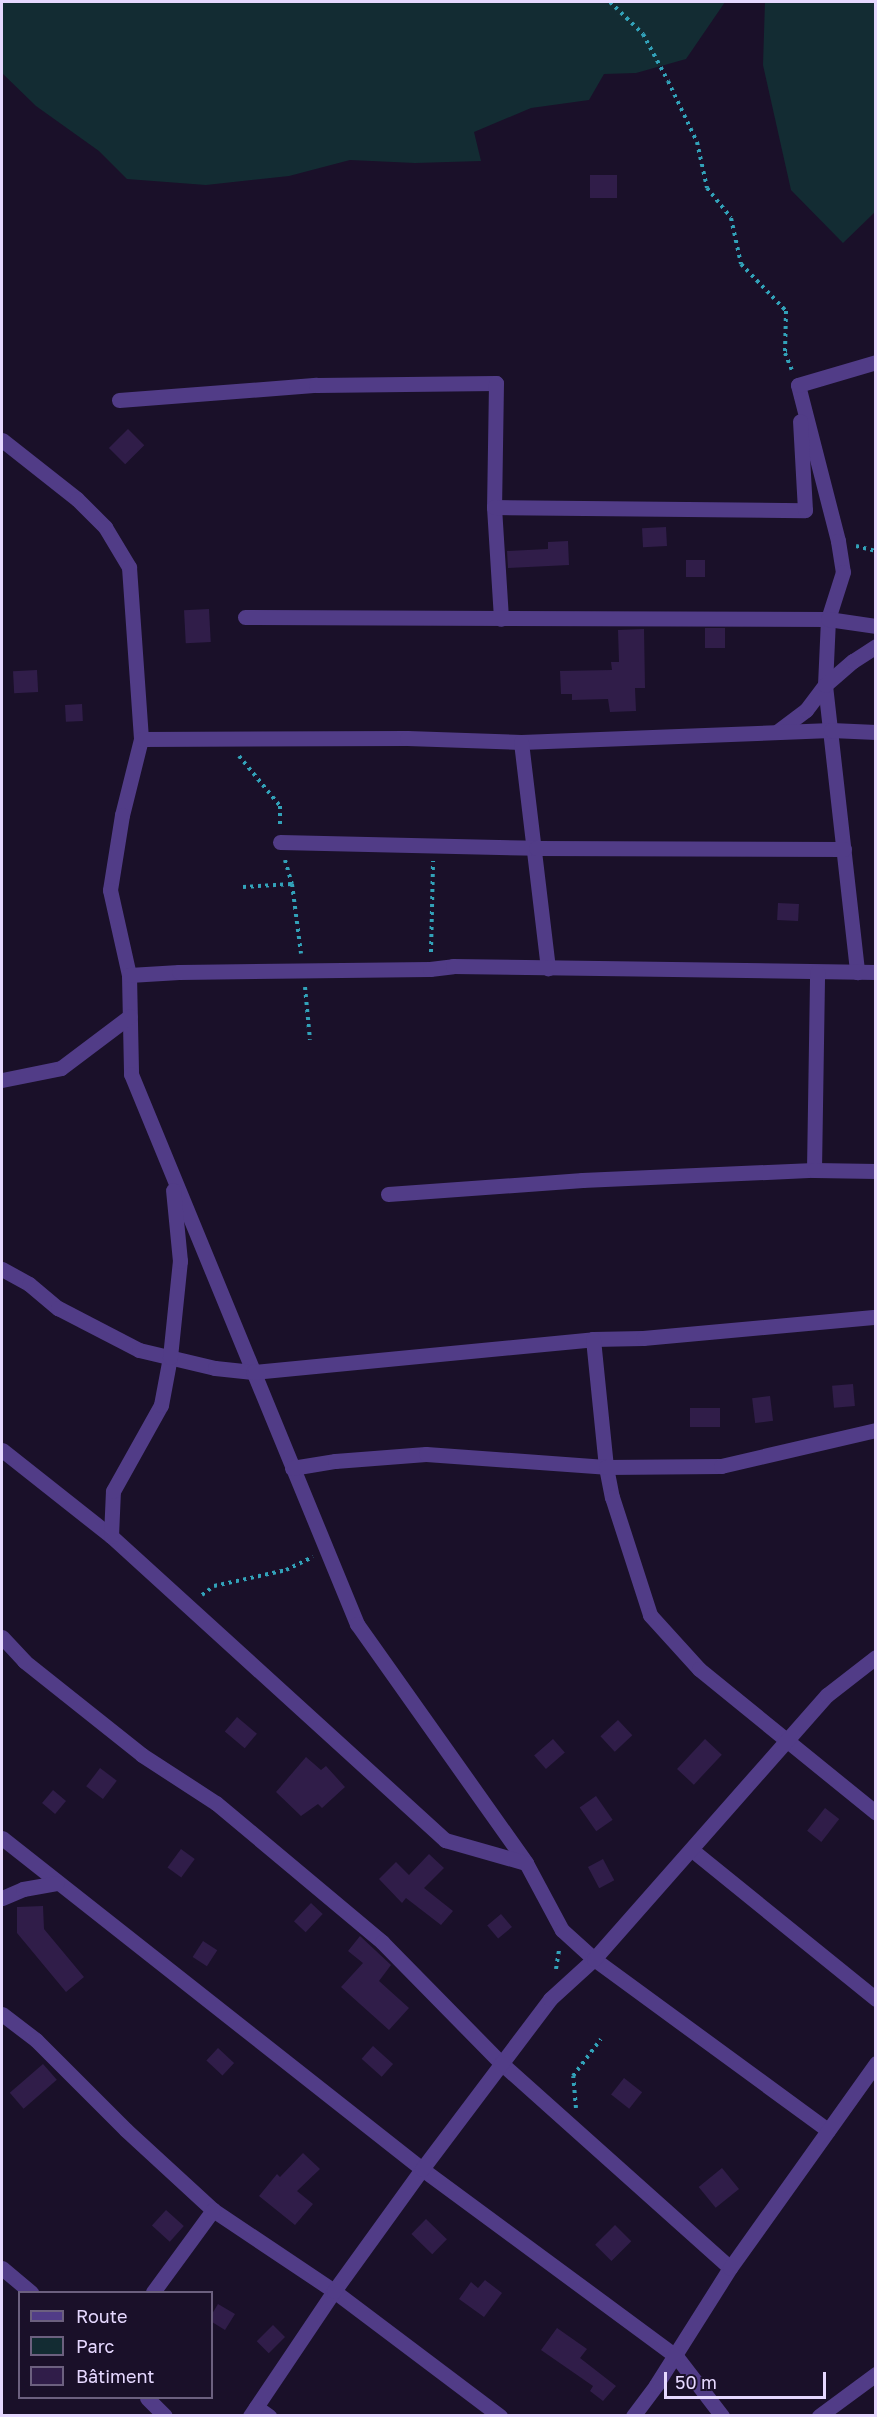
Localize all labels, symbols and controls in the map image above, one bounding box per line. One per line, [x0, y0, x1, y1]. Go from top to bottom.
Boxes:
legend [18, 2291, 213, 2399]
text: Route [76, 2305, 127, 2327]
text: Parc [76, 2335, 114, 2357]
scale bar [667, 2360, 829, 2398]
text: Bâtiment [76, 2365, 155, 2387]
text: 50 m [675, 2371, 717, 2393]

